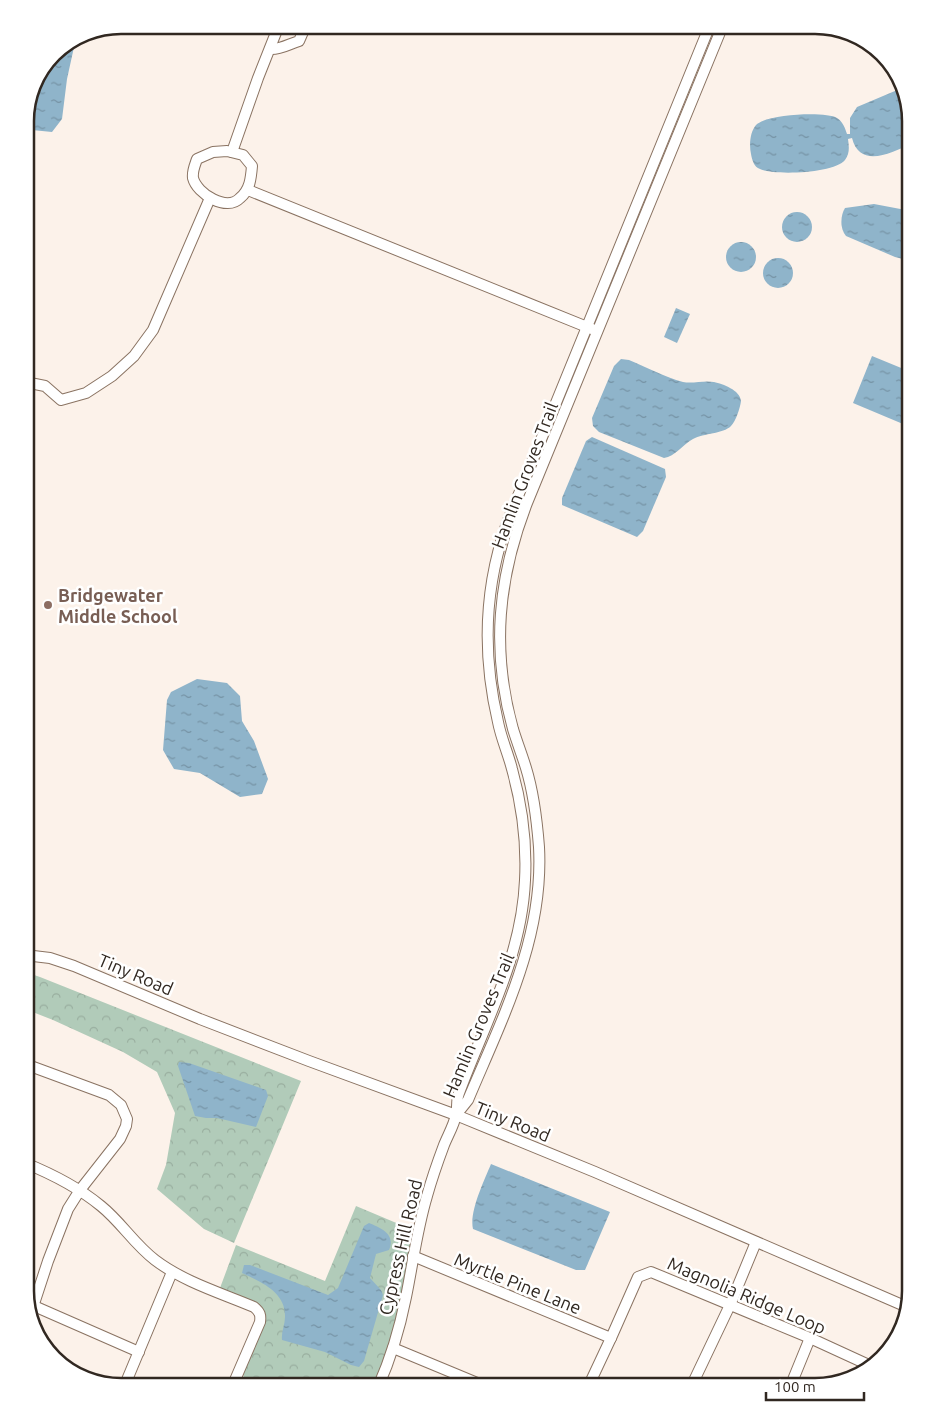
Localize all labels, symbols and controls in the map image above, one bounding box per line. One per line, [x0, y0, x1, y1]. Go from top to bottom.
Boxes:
street label: Hamlin Groves Trail [487, 399, 561, 551]
place label: Bridgewater Middle School [58, 585, 178, 626]
marker: Bridgewater Middle School [42, 599, 54, 611]
street label: Tiny Road [96, 949, 176, 999]
street label: Hamlin Groves Trail [438, 949, 518, 1100]
street label: Tiny Road [473, 1097, 553, 1145]
street label: Cypress Hill Road [375, 1177, 425, 1317]
street label: Myrtle Pine Lane [452, 1248, 584, 1318]
street label: Magnolia Ridge Loop [665, 1253, 829, 1337]
scale bar [766, 1370, 864, 1402]
text: 100 m [774, 1378, 816, 1395]

